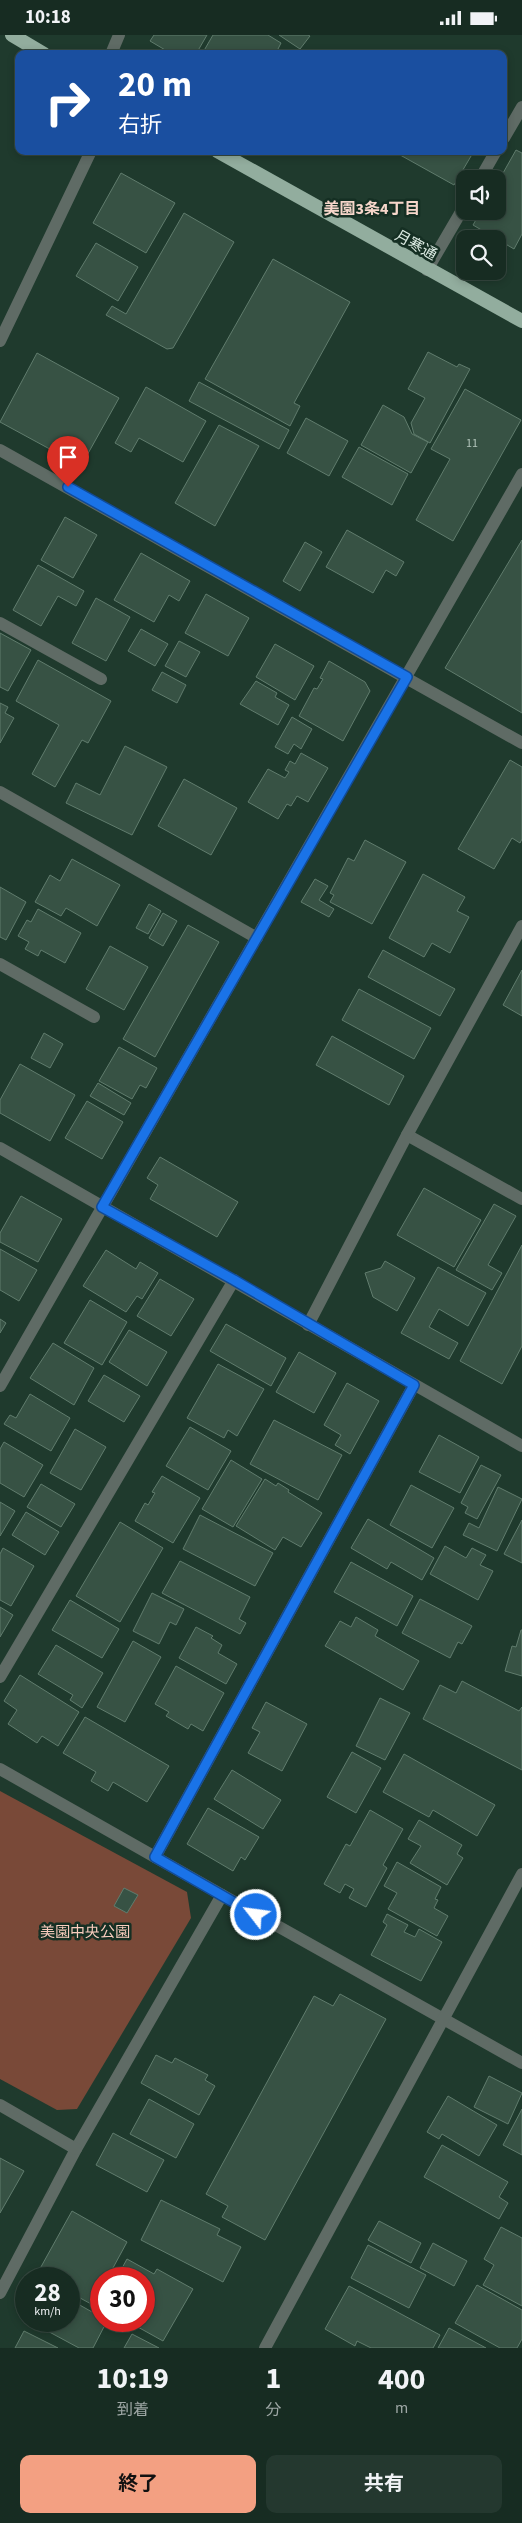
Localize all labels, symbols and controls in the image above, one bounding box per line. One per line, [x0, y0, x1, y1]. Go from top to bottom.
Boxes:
text: 10:18 [25, 4, 71, 31]
text: 20 m [118, 60, 192, 110]
icon: right [35, 70, 100, 135]
text: 右折 [118, 109, 162, 141]
map controls [456, 170, 506, 280]
button: sound [456, 170, 506, 220]
district label: 美園3条4丁目 [324, 198, 420, 220]
street label: 月寒通 [391, 225, 441, 266]
button: search [456, 230, 506, 280]
house number: 11 [466, 435, 478, 452]
pin [47, 436, 89, 487]
icon: arrive [54, 443, 82, 471]
position arrow [229, 1888, 281, 1940]
park label: 美園中央公園 [40, 1922, 130, 1943]
speed limit sign: 30 [90, 2267, 155, 2332]
text: 28 [34, 2275, 61, 2311]
text: km/h [34, 2303, 61, 2320]
text: 10:19 [97, 2357, 169, 2400]
text: 1 [265, 2357, 281, 2400]
text: 400 [378, 2358, 425, 2401]
text: m [395, 2397, 408, 2419]
text: 到着 [117, 2399, 149, 2421]
text: 分 [265, 2399, 281, 2421]
button: 終了 [20, 2455, 256, 2513]
button: 共有 [266, 2455, 502, 2513]

